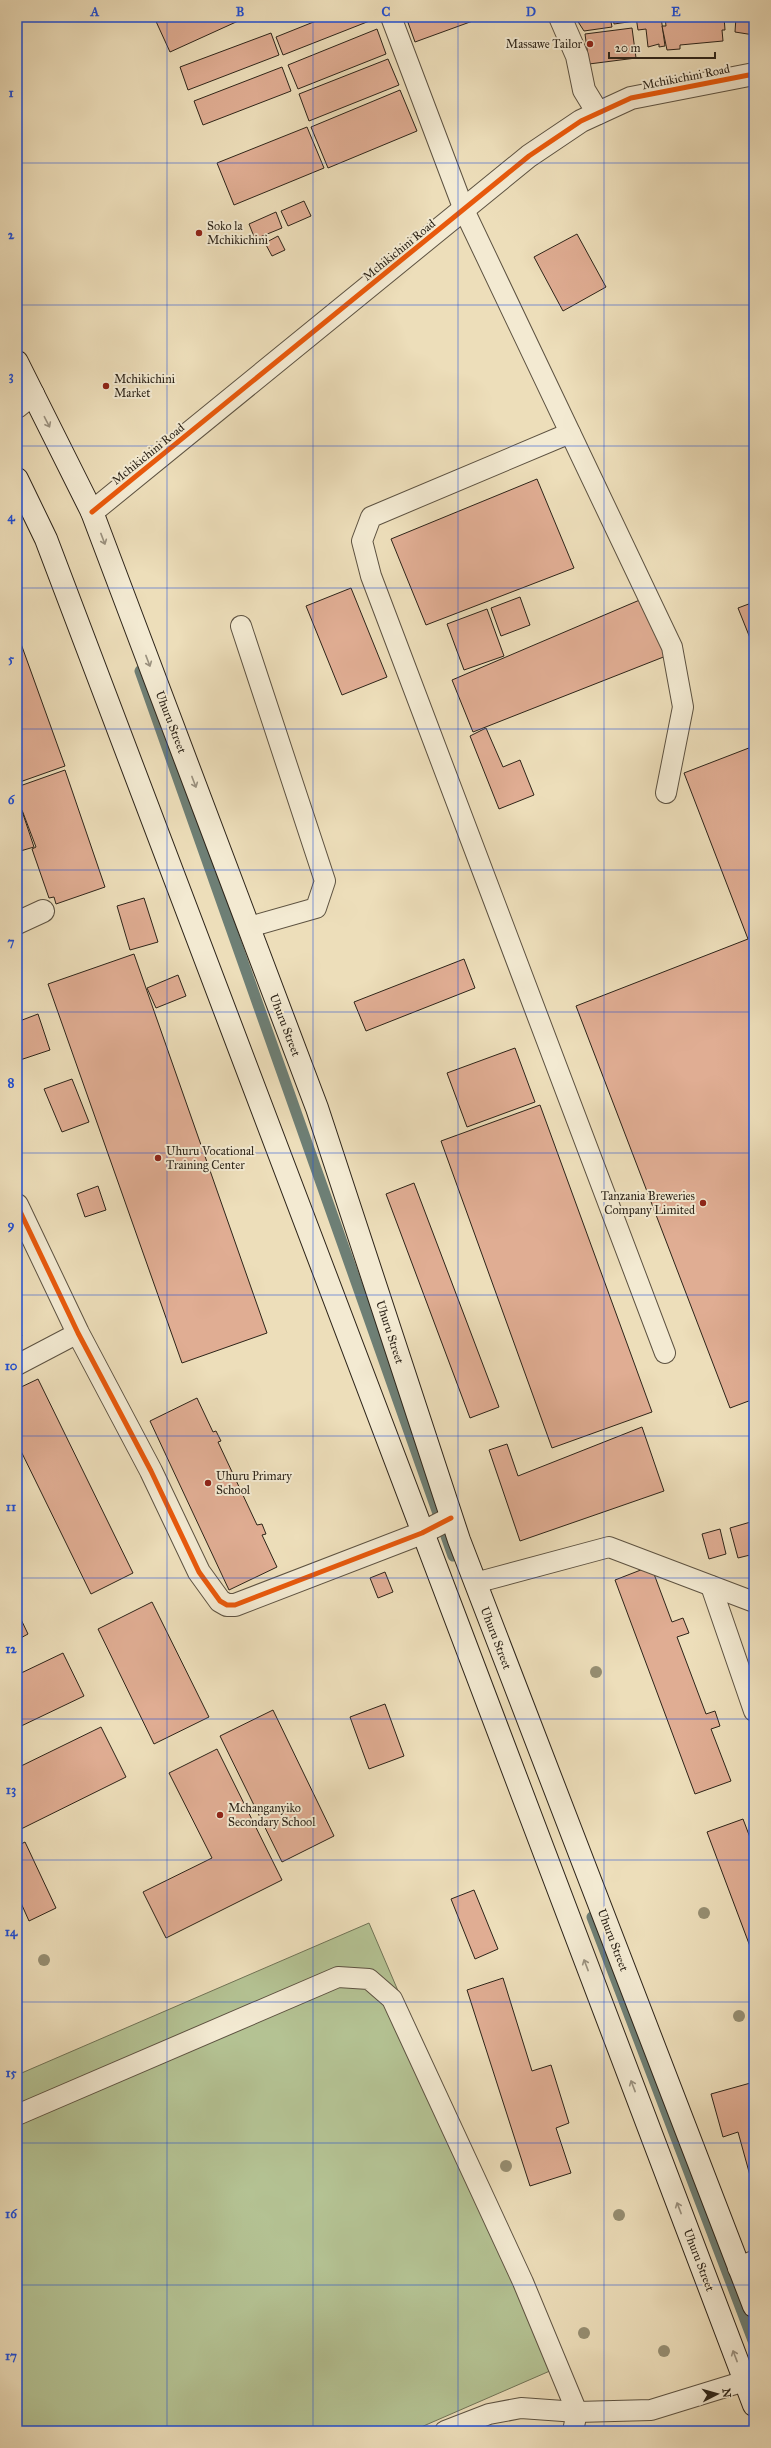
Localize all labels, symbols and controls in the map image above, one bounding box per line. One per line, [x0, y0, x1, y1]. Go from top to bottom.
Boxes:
text: A [90, 4, 100, 20]
text: B [236, 4, 245, 20]
text: C [382, 4, 391, 20]
text: D [526, 4, 536, 20]
text: E [671, 4, 681, 20]
scale bar [609, 34, 715, 60]
place label: Massawe Tailor [506, 37, 582, 51]
marker: Massawe Tailor [585, 39, 595, 49]
text: 20 m [615, 41, 641, 55]
street label: Mchikichini Road [641, 62, 731, 92]
text: 1 [8, 85, 14, 101]
street label: Mchikichini Road [360, 217, 438, 283]
place label: Soko la Mchikichini [207, 219, 269, 247]
text: 2 [8, 227, 15, 243]
marker: Soko la Mchikichini [194, 228, 204, 238]
text: 3 [8, 368, 14, 384]
place label: Mchikichini Market [114, 372, 176, 400]
marker: Mchikichini Market [101, 381, 111, 391]
one-way arrow [44, 415, 51, 427]
street label: Mchikichini Road [109, 421, 187, 487]
text: 4 [7, 509, 15, 525]
one-way arrow [99, 532, 107, 544]
text: 5 [8, 651, 15, 667]
one-way arrow [145, 654, 153, 666]
street label: Uhuru Street [153, 689, 190, 756]
one-way arrow [191, 776, 199, 788]
text: 6 [8, 792, 16, 808]
text: 7 [8, 934, 15, 950]
street label: Uhuru Street [267, 992, 304, 1059]
text: 8 [8, 1075, 15, 1091]
place label: Uhuru Vocational Training Center [166, 1144, 255, 1173]
marker: Uhuru Vocational Training Center [153, 1153, 163, 1163]
place label: Tanzania Breweries Company Limited [601, 1189, 695, 1217]
marker: Tanzania Breweries Company Limited [698, 1198, 708, 1208]
text: 9 [8, 1217, 15, 1233]
street label: Uhuru Street [373, 1299, 407, 1366]
text: 10 [5, 1358, 18, 1374]
place label: Uhuru Primary School [216, 1469, 292, 1497]
marker: Uhuru Primary School [203, 1478, 213, 1488]
text: 11 [6, 1499, 16, 1515]
street label: Uhuru Street [478, 1605, 515, 1672]
text: 12 [5, 1641, 17, 1657]
text: 13 [6, 1782, 16, 1798]
place label: Mchanganyiko Secondary School [228, 1801, 316, 1829]
marker: Mchanganyiko Secondary School [215, 1810, 225, 1820]
street label: Uhuru Street [595, 1907, 632, 1974]
text: 14 [5, 1924, 18, 1940]
one-way arrow [582, 1959, 590, 1971]
text: 15 [5, 2065, 17, 2081]
one-way arrow [628, 2081, 636, 2093]
one-way arrow [674, 2202, 682, 2214]
text: 16 [5, 2206, 18, 2222]
street label: Uhuru Street [681, 2227, 718, 2294]
text: 17 [5, 2348, 17, 2364]
one-way arrow [731, 2350, 739, 2362]
north arrow [697, 2374, 737, 2414]
text: N [719, 2388, 733, 2399]

